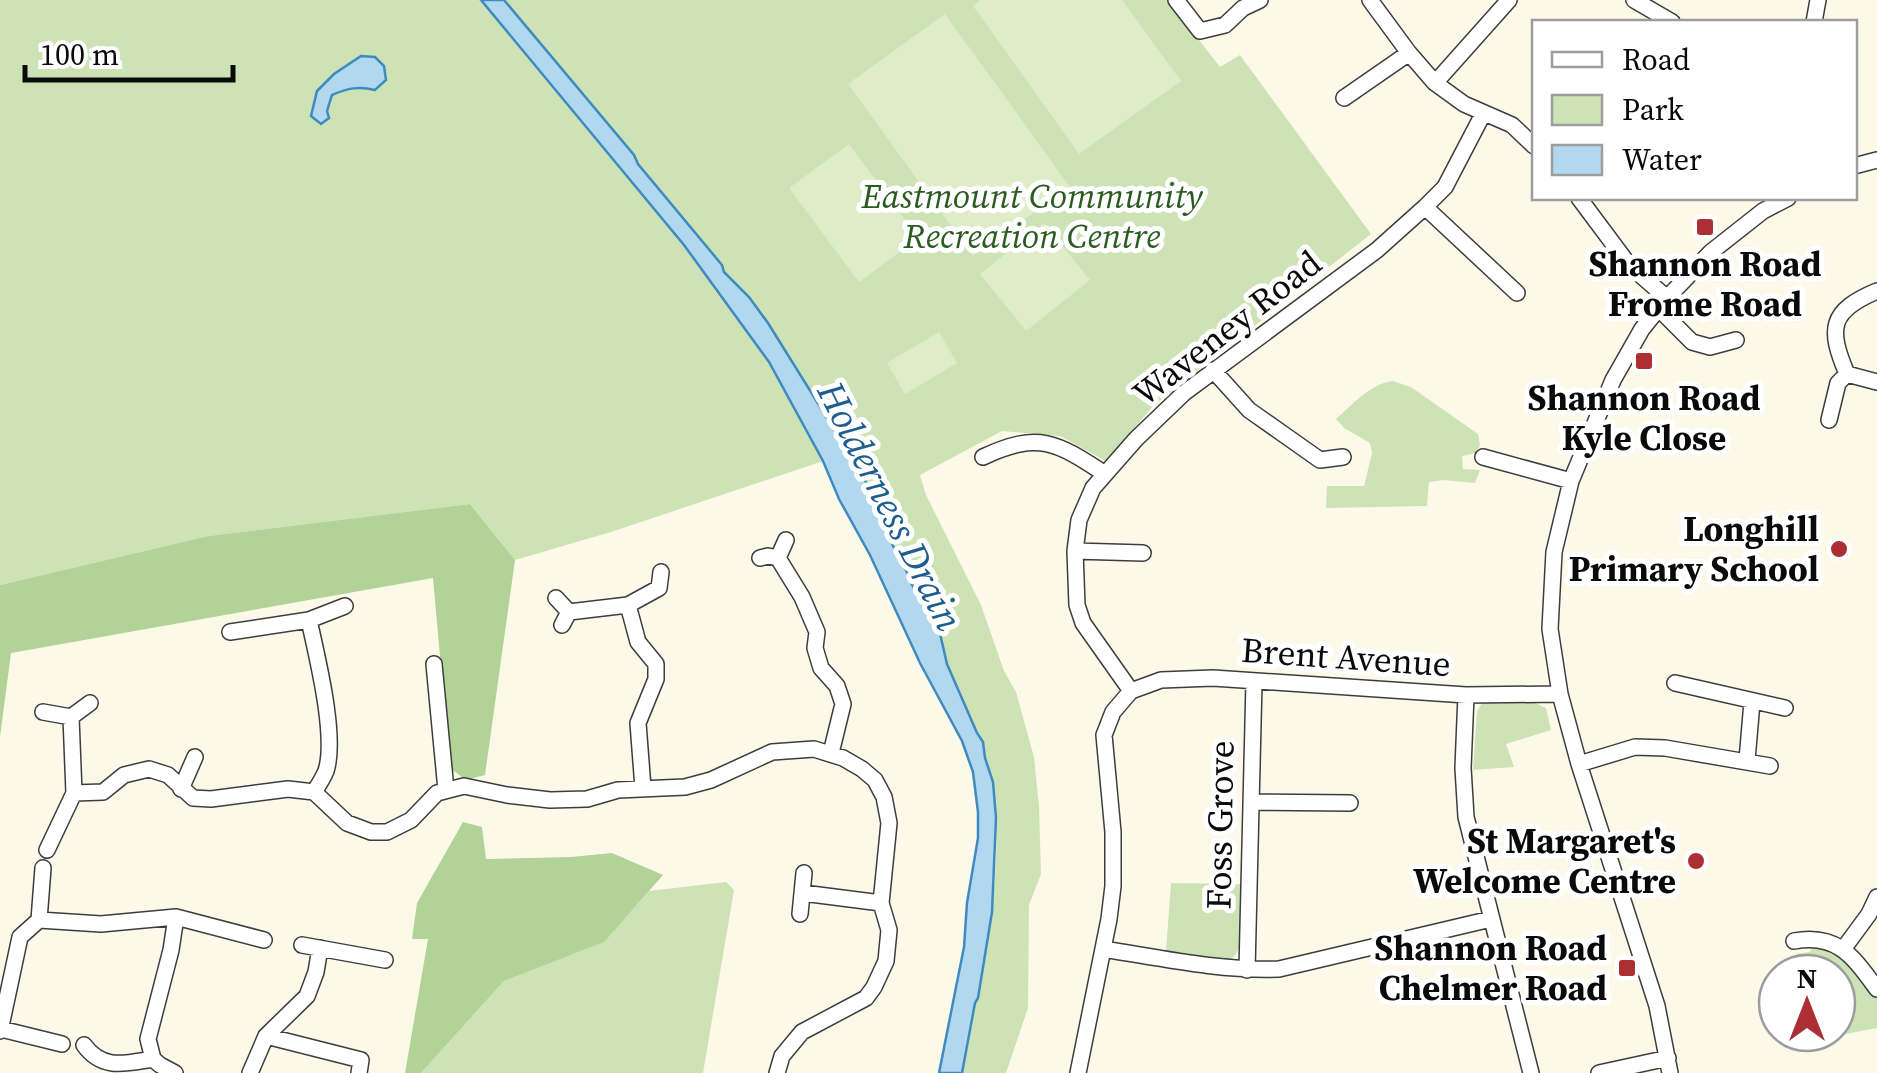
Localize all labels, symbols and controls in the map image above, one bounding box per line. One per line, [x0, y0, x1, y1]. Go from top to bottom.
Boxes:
scale bar [25, 20, 232, 82]
legend [1532, 20, 1857, 200]
text: 100 m [40, 34, 119, 75]
text: Road [1622, 39, 1690, 80]
text: Park [1622, 89, 1684, 130]
text: Water [1622, 139, 1702, 180]
park label: Eastmount Community Recreation Centre [860, 172, 1204, 260]
marker: Shannon Road Frome Road [1694, 216, 1716, 238]
street label: Waveney Road [1123, 239, 1331, 417]
place label: Shannon Road Frome Road [1589, 240, 1822, 328]
marker: Shannon Road Kyle Close [1633, 350, 1655, 372]
water label: Holderness Drain [804, 372, 975, 639]
place label: Shannon Road Kyle Close [1528, 374, 1761, 462]
place label: Longhill Primary School [1569, 505, 1819, 593]
marker: Longhill Primary School [1828, 538, 1850, 560]
street label: Brent Avenue [1240, 626, 1452, 688]
street label: Foss Grove [1195, 740, 1245, 910]
place label: St Margaret's Welcome Centre [1413, 817, 1676, 905]
marker: St Margaret's Welcome Centre [1685, 850, 1707, 872]
place label: Shannon Road Chelmer Road [1374, 924, 1607, 1012]
north arrow [1757, 953, 1857, 1053]
marker: Shannon Road Chelmer Road [1616, 957, 1638, 979]
text: N [1797, 959, 1817, 997]

